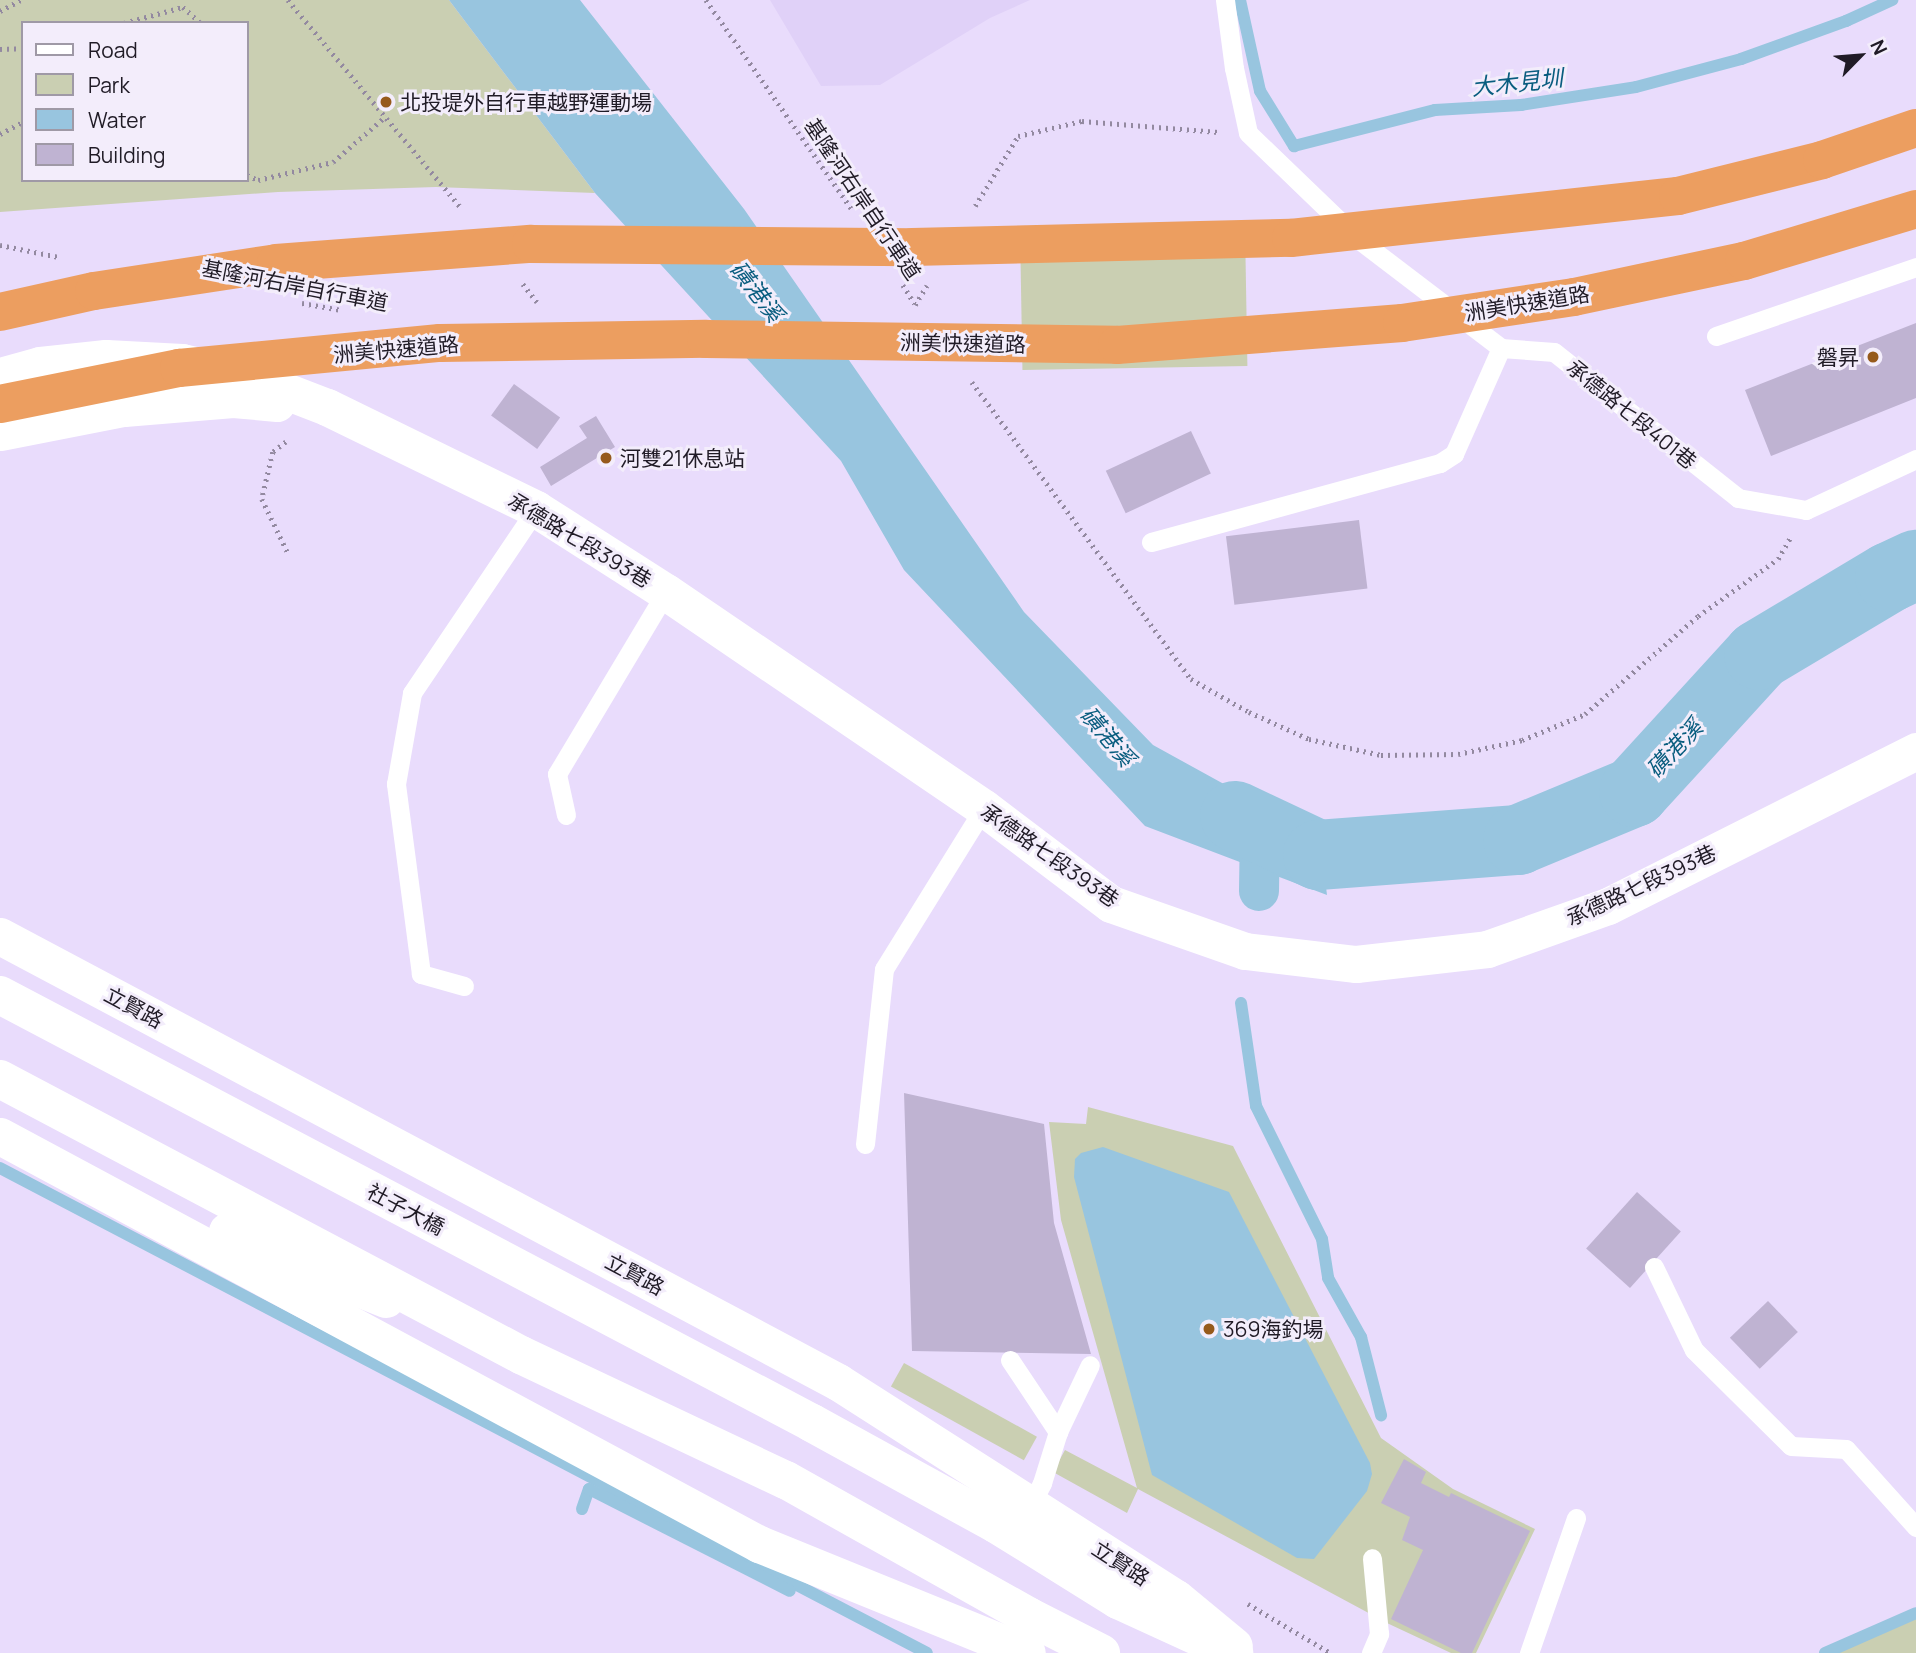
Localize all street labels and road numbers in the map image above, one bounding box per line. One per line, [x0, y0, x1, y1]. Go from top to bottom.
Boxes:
street label: 基隆河右岸自行車道 [800, 114, 926, 284]
street label: 基隆河右岸自行車道 [200, 255, 390, 315]
street label: 洲美快速道路 [1463, 281, 1591, 325]
street label: 洲美快速道路 [900, 329, 1026, 357]
street label: 洲美快速道路 [332, 331, 460, 367]
street label: 承德路七段401巷 [1562, 354, 1702, 474]
street label: 承德路七段393巷 [504, 487, 656, 593]
street label: 承德路七段393巷 [976, 798, 1124, 912]
street label: 承德路七段393巷 [1562, 839, 1720, 931]
street label: 立賢路 [100, 981, 168, 1033]
street label: 社子大橋 [363, 1178, 449, 1240]
street label: 立賢路 [601, 1248, 669, 1300]
street label: 立賢路 [1088, 1535, 1154, 1591]

